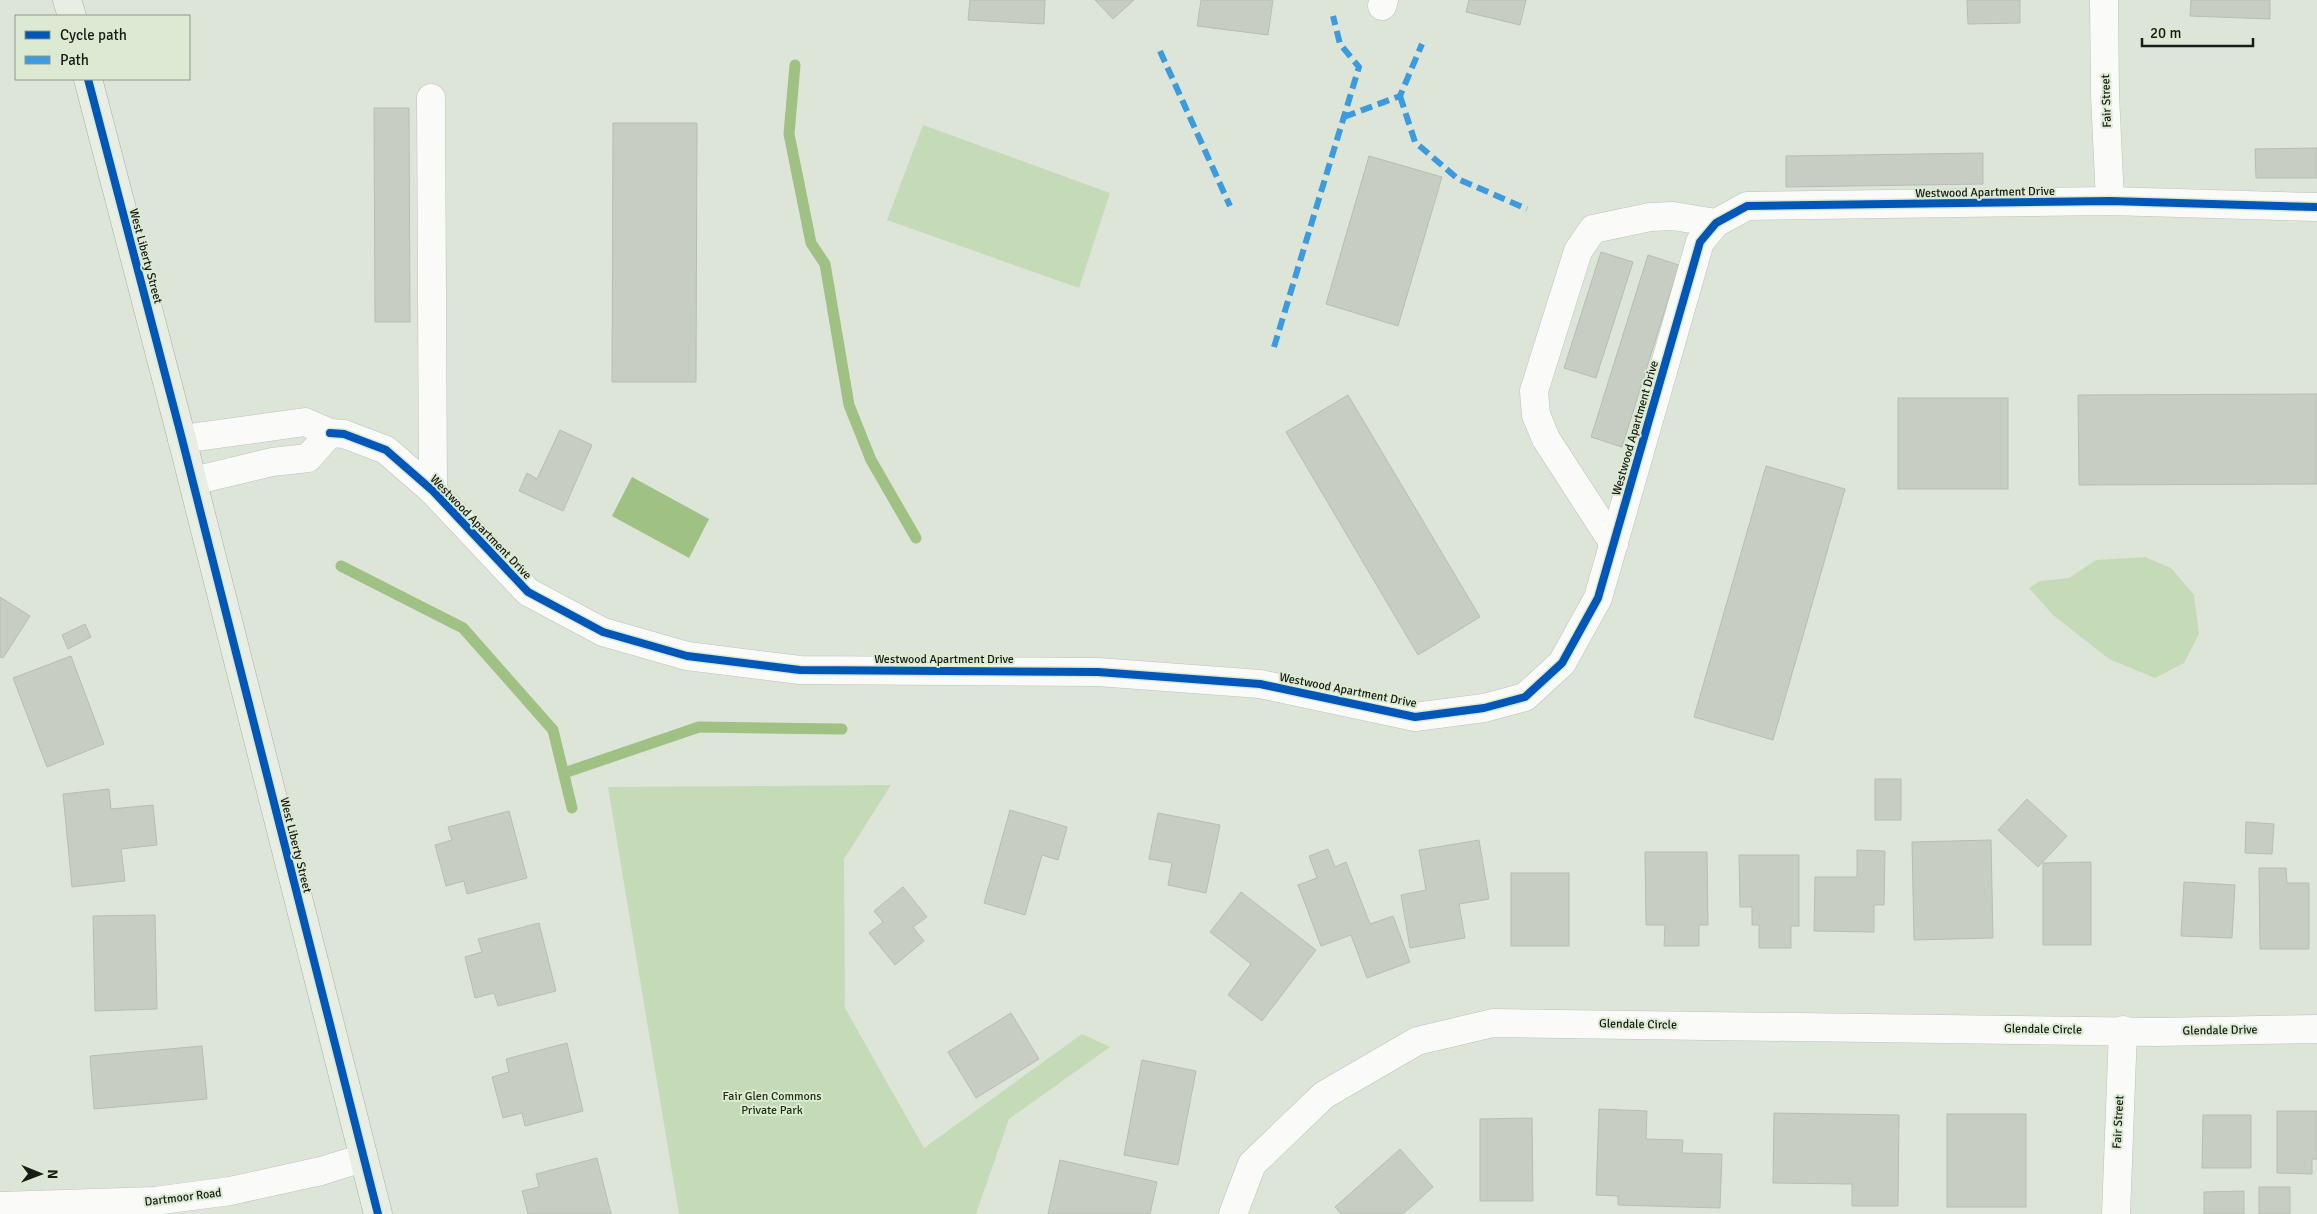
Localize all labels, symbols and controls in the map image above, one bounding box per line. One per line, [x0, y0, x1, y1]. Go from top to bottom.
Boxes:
legend [15, 15, 190, 80]
scale bar [2142, 15, 2253, 47]
text: 20 m [2150, 24, 2181, 42]
text: Cycle path [60, 26, 127, 44]
text: Path [60, 51, 89, 69]
street label: Fair Street [2098, 74, 2115, 128]
street label: Westwood Apartment Drive [1915, 184, 2055, 201]
street label: West Liberty Street [126, 207, 165, 305]
street label: Westwood Apartment Drive [1609, 359, 1662, 497]
street label: Westwood Apartment Drive [427, 472, 535, 583]
street label: Westwood Apartment Drive [874, 652, 1014, 667]
street label: Westwood Apartment Drive [1278, 670, 1418, 711]
street label: West Liberty Street [276, 796, 315, 894]
street label: Glendale Circle [1599, 1016, 1677, 1033]
street label: Glendale Circle [2004, 1021, 2082, 1038]
street label: Glendale Drive [2182, 1022, 2258, 1039]
park label: Fair Glen Commons Private Park [722, 1089, 822, 1118]
street label: Fair Street [2110, 1095, 2127, 1149]
north arrow [15, 1149, 65, 1199]
text: N [44, 1169, 61, 1179]
street label: Dartmoor Road [144, 1185, 222, 1210]

